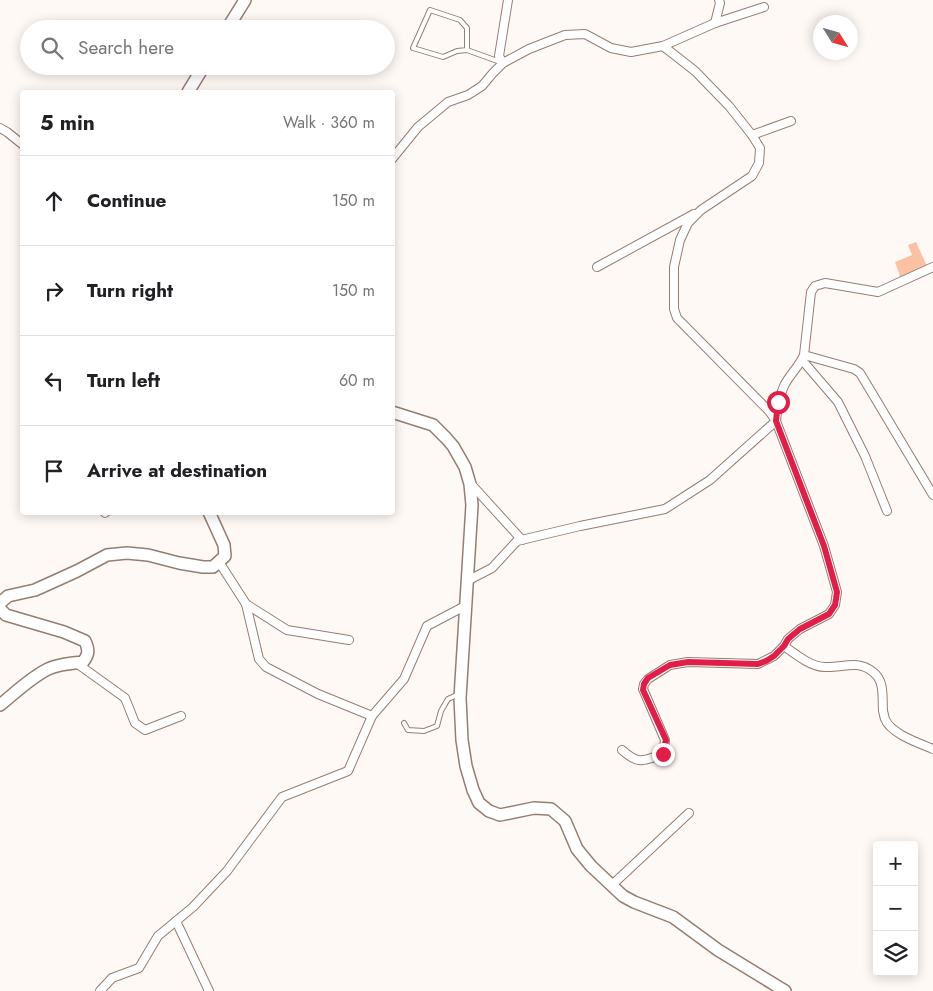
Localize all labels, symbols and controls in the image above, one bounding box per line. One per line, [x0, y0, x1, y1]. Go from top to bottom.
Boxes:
north arrow [813, 15, 858, 60]
search box [20, 20, 395, 75]
icon: search [38, 34, 66, 62]
text: Search here [78, 34, 174, 61]
text: 5 min [40, 108, 95, 138]
text: Walk · 360 m [283, 111, 375, 134]
icon: ahead [40, 187, 68, 215]
text: Continue [87, 187, 166, 214]
text: 150 m [332, 189, 375, 212]
icon: right [40, 277, 68, 305]
text: Turn right [87, 277, 173, 304]
text: 150 m [332, 279, 375, 302]
icon: left [40, 367, 68, 395]
text: Turn left [87, 367, 160, 394]
text: 60 m [339, 369, 375, 392]
route start [767, 391, 790, 414]
icon: arrive [40, 457, 68, 485]
text: Arrive at destination [87, 457, 267, 484]
route end [652, 743, 675, 766]
map controls [873, 841, 918, 976]
button: + [873, 841, 918, 886]
button: − [873, 886, 918, 931]
button: layers [873, 931, 918, 976]

